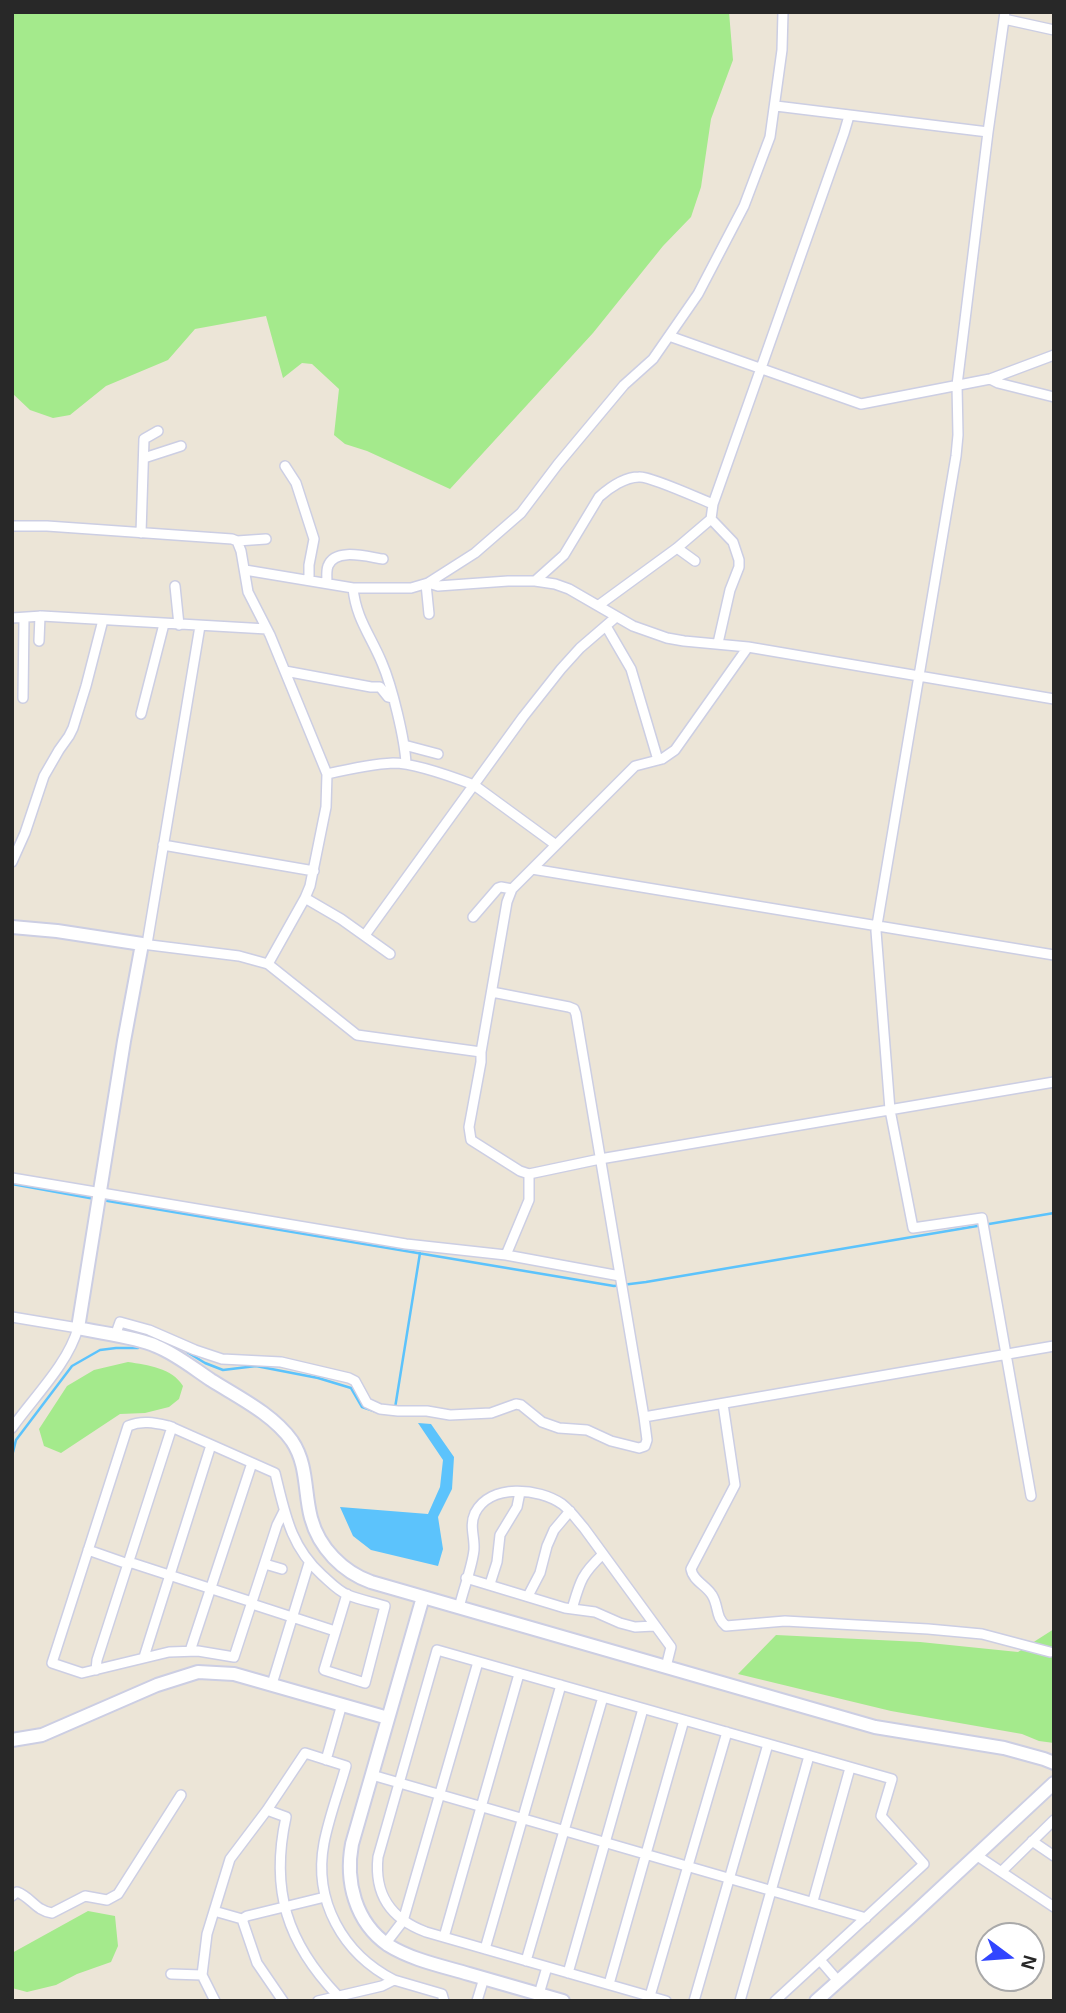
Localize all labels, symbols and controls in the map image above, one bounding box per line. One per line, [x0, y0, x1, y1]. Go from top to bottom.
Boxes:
north arrow [975, 1922, 1045, 1992]
text: N [1017, 1953, 1041, 1972]

